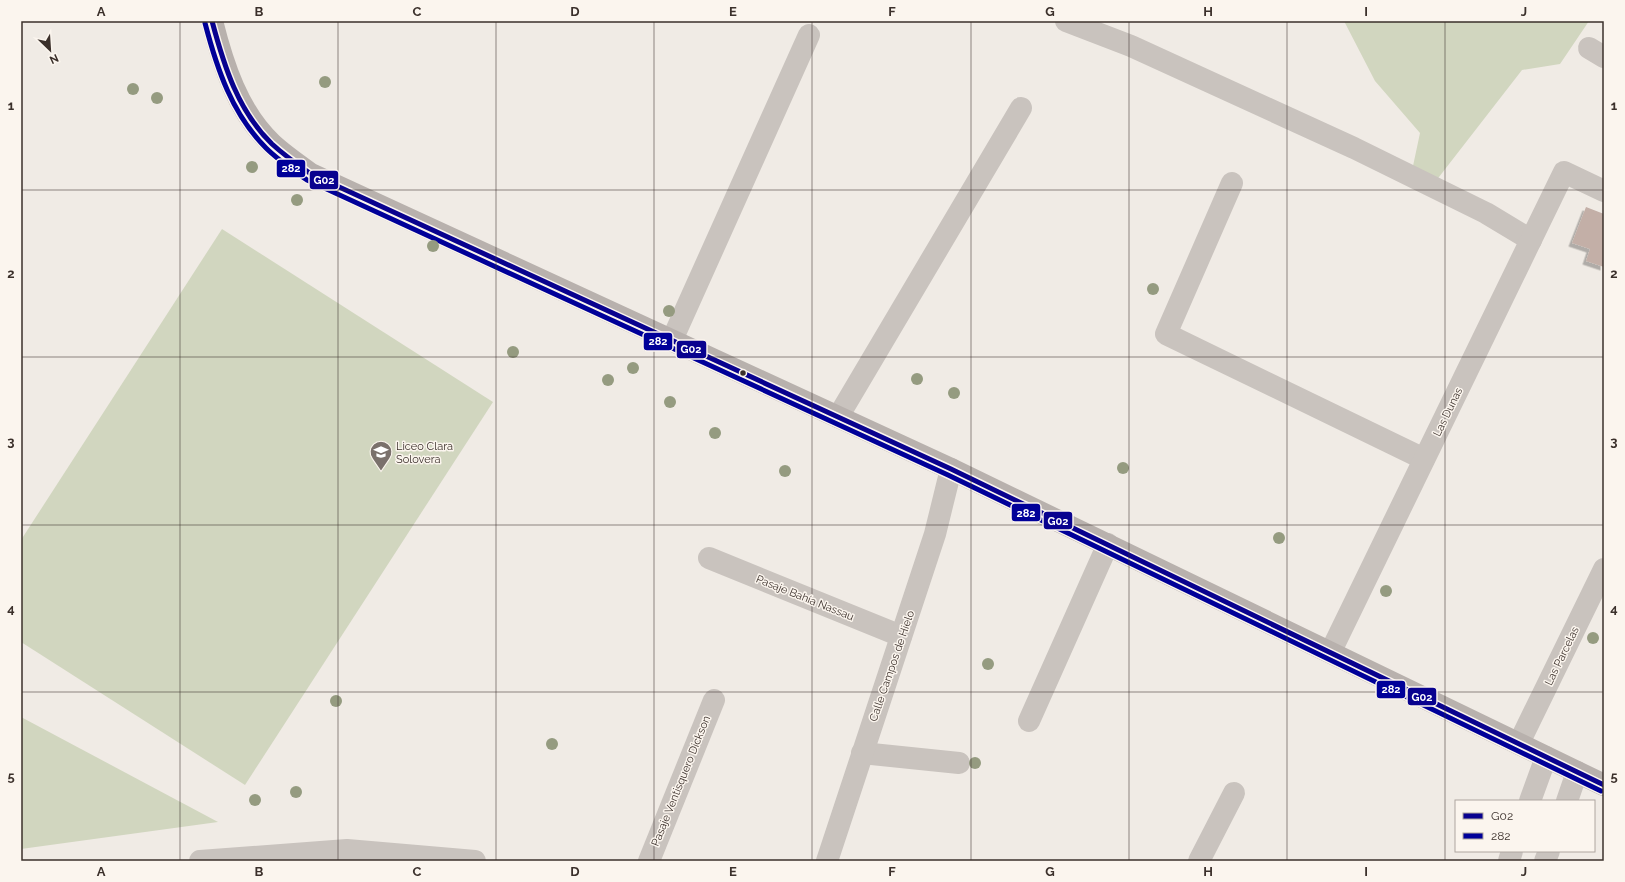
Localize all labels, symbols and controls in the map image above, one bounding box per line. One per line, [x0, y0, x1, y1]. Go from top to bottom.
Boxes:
text: A [97, 4, 106, 19]
text: B [255, 4, 264, 19]
text: C [413, 4, 422, 19]
text: D [570, 4, 580, 19]
text: E [729, 4, 737, 19]
text: F [888, 4, 896, 19]
text: G [1045, 4, 1055, 19]
text: H [1203, 4, 1213, 19]
text: I [1364, 4, 1368, 19]
text: J [1521, 4, 1527, 19]
north arrow [30, 30, 70, 70]
text: N [47, 51, 61, 66]
text: 1 [8, 98, 15, 113]
text: 1 [1611, 98, 1618, 113]
line badge: 282 [276, 159, 306, 178]
text: 282 [281, 162, 301, 175]
line badge: G02 [309, 170, 339, 190]
text: G02 [314, 174, 334, 187]
text: 2 [7, 266, 15, 281]
text: 2 [1610, 266, 1618, 281]
line badge: 282 [643, 332, 673, 351]
text: 282 [648, 335, 668, 348]
line badge: G02 [676, 340, 707, 359]
text: G02 [681, 343, 701, 356]
unlabelled marker [738, 368, 748, 378]
street label: Las Dunas [1431, 385, 1465, 439]
text: 3 [7, 434, 15, 449]
text: 3 [1610, 434, 1618, 449]
school or university icon: Liceo Clara Solovera [368, 439, 394, 472]
place label: Liceo Clara Solovera [396, 440, 453, 466]
line badge: 282 [1011, 503, 1041, 522]
text: 282 [1016, 507, 1036, 520]
line badge: G02 [1043, 511, 1073, 530]
text: G02 [1048, 515, 1068, 528]
street label: Pasaje Bahía Nassau [754, 572, 856, 624]
text: 4 [7, 601, 15, 616]
text: 4 [1610, 601, 1618, 616]
street label: Calle Campos de Hielo [867, 608, 917, 723]
street label: Las Parcelas [1542, 625, 1582, 687]
line badge: 282 [1376, 680, 1406, 699]
text: 282 [1381, 683, 1401, 696]
line badge: G02 [1407, 687, 1437, 706]
text: G02 [1412, 691, 1432, 704]
street label: Pasaje Ventisquero Dickson [649, 714, 713, 848]
text: 5 [7, 769, 15, 784]
text: 5 [1610, 769, 1618, 784]
legend [1455, 800, 1595, 852]
text: G02 [1491, 809, 1513, 823]
text: 282 [1491, 829, 1511, 843]
text: A [97, 864, 106, 879]
text: B [255, 864, 264, 879]
text: C [413, 864, 422, 879]
text: D [570, 864, 580, 879]
text: E [729, 864, 737, 879]
text: F [888, 864, 896, 879]
text: G [1045, 864, 1055, 879]
text: H [1203, 864, 1213, 879]
text: I [1364, 864, 1368, 879]
text: J [1521, 864, 1527, 879]

